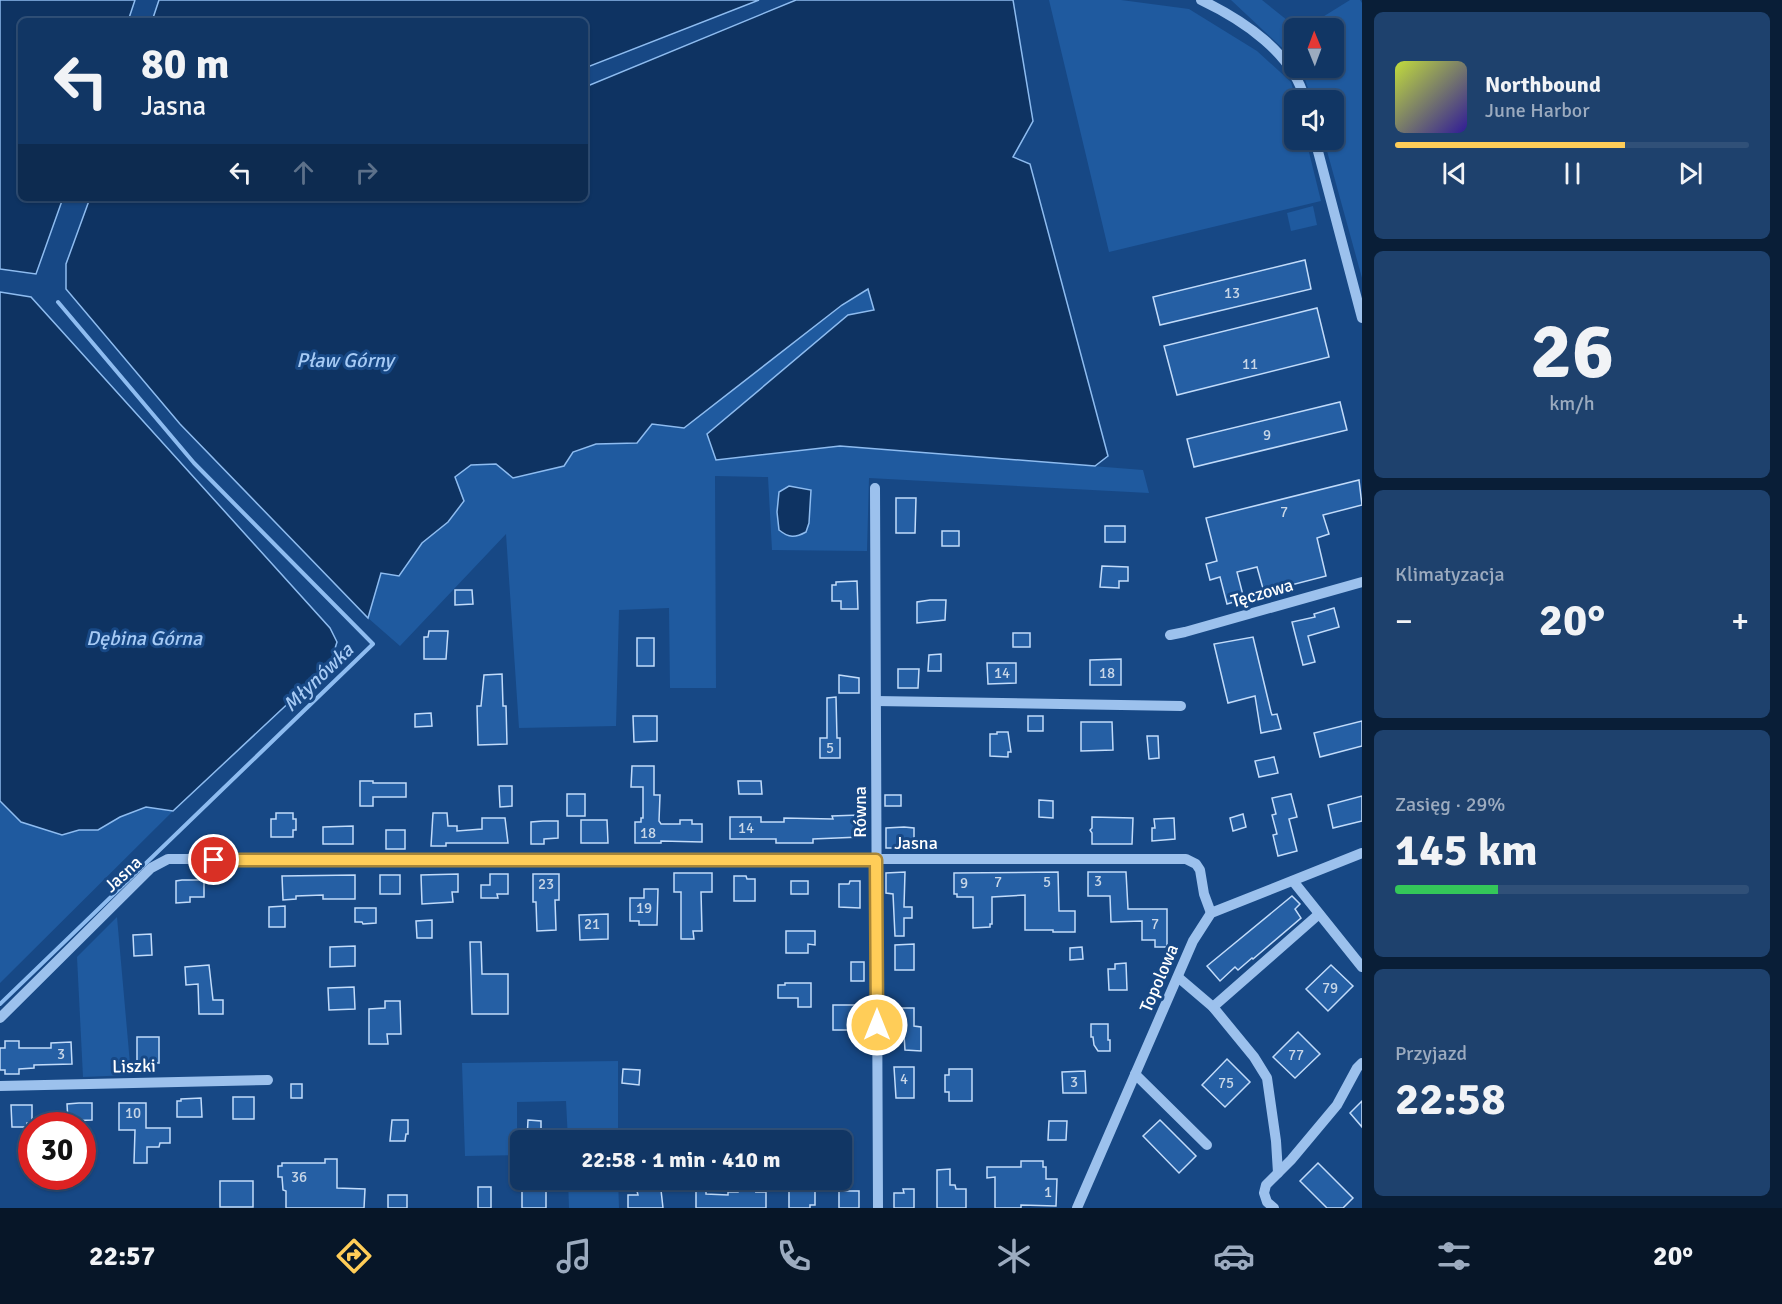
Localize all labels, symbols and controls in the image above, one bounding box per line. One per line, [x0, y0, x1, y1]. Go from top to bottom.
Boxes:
north arrow [1284, 18, 1344, 78]
map controls [1284, 18, 1344, 150]
text: 80 m [141, 39, 230, 90]
icon: left [42, 42, 120, 120]
text: Northbound [1485, 71, 1601, 98]
text: Jasna [141, 90, 206, 123]
button: sound [1284, 90, 1344, 150]
text: June Harbor [1485, 98, 1590, 123]
icon: left [224, 156, 257, 189]
icon: ahead [287, 156, 320, 189]
icon: right [350, 156, 383, 189]
icon: previous [1438, 157, 1471, 190]
icon: pause [1556, 157, 1589, 190]
icon: next [1674, 157, 1707, 190]
house number: 13 [1224, 284, 1240, 302]
text: 26 [1530, 304, 1614, 400]
water label: Pław Górny [296, 348, 396, 373]
house number: 11 [1242, 355, 1258, 373]
text: km/h [1549, 391, 1595, 416]
house number: 9 [1263, 426, 1271, 444]
house number: 7 [1280, 503, 1288, 521]
text: Klimatyzacja [1395, 562, 1505, 587]
street label: Tęczowa [1228, 574, 1296, 612]
text: 20° [1539, 593, 1605, 648]
text: − [1395, 601, 1413, 642]
text: + [1731, 601, 1749, 642]
water label: Dębina Górna [86, 626, 203, 651]
water label: Młynówka [278, 637, 359, 717]
house number: 14 [994, 664, 1010, 682]
house number: 18 [1099, 664, 1115, 682]
house number: 5 [826, 739, 834, 757]
street label: Równa [849, 786, 871, 838]
text: Zasięg · 29% [1395, 792, 1505, 817]
house number: 14 [738, 819, 754, 837]
text: 145 km [1395, 823, 1538, 878]
house number: 18 [640, 824, 656, 842]
street label: Jasna [894, 832, 938, 854]
pin [188, 834, 239, 885]
icon: arrive [197, 843, 230, 876]
street label: Jasna [100, 851, 146, 897]
house number: 3 [1094, 872, 1102, 890]
house number: 7 [994, 873, 1002, 891]
house number: 5 [1043, 873, 1051, 891]
house number: 9 [960, 874, 968, 892]
house number: 23 [538, 875, 554, 893]
house number: 19 [636, 899, 652, 917]
house number: 21 [584, 915, 600, 933]
house number: 7 [1151, 915, 1159, 933]
street label: Topolowa [1135, 941, 1183, 1015]
house number: 79 [1322, 979, 1338, 997]
position arrow [845, 993, 909, 1057]
text: Przyjazd [1395, 1041, 1467, 1066]
house number: 3 [57, 1045, 65, 1063]
house number: 77 [1288, 1046, 1304, 1064]
street label: Liszki [112, 1055, 156, 1077]
house number: 4 [900, 1070, 908, 1088]
text: 22:58 [1395, 1072, 1505, 1127]
house number: 3 [1070, 1073, 1078, 1091]
house number: 75 [1218, 1074, 1234, 1092]
house number: 10 [125, 1104, 141, 1122]
speed limit sign: 30 [18, 1112, 96, 1190]
text: 22:58 · 1 min · 410 m [581, 1146, 781, 1173]
house number: 36 [291, 1168, 307, 1186]
house number: 1 [1044, 1183, 1052, 1201]
icon: directions [333, 1235, 375, 1277]
icon: music [553, 1235, 595, 1277]
icon: phone [773, 1235, 815, 1277]
icon: climate [993, 1235, 1035, 1277]
icon: car [1213, 1235, 1255, 1277]
icon: filters [1433, 1235, 1475, 1277]
text: 22:57 [89, 1240, 155, 1273]
text: 20° [1653, 1240, 1693, 1273]

